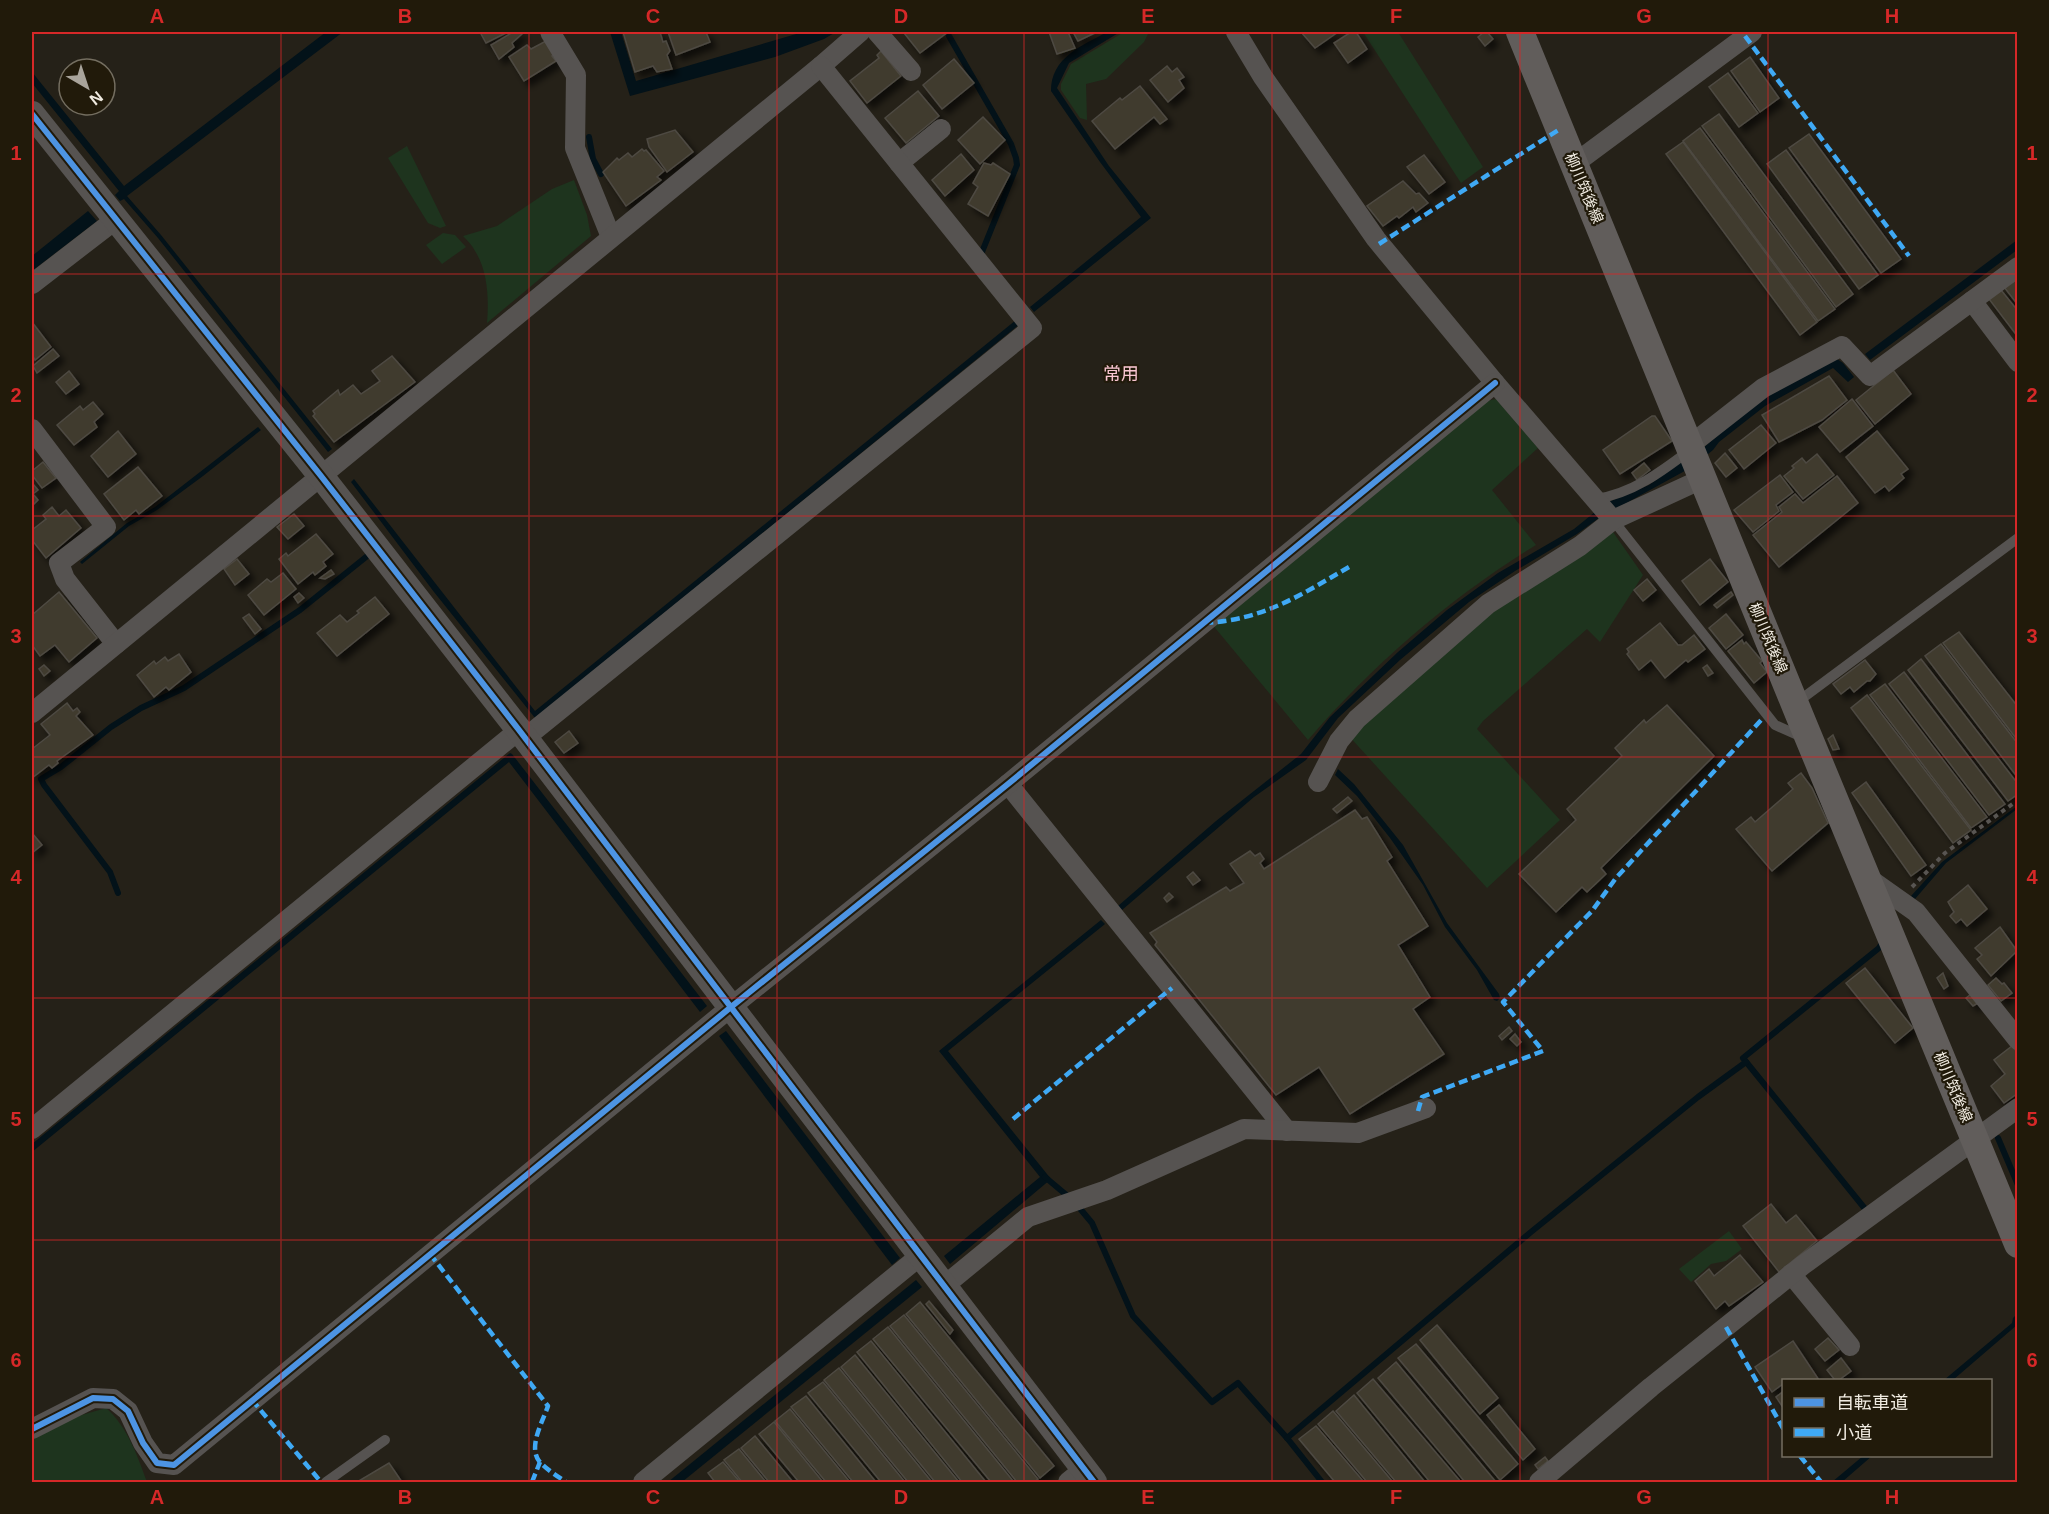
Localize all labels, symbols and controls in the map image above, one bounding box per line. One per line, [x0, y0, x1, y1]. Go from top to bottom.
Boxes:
text: A [150, 5, 164, 27]
text: B [398, 5, 412, 27]
text: C [646, 5, 660, 27]
text: D [894, 5, 908, 27]
text: E [1141, 5, 1155, 27]
text: F [1390, 5, 1402, 27]
text: G [1636, 5, 1652, 27]
text: H [1885, 5, 1899, 27]
north arrow [57, 57, 117, 117]
text: N [86, 88, 106, 109]
text: 1 [10, 142, 22, 164]
text: 1 [2026, 142, 2038, 164]
street label: 柳川筑後線 [1562, 150, 1607, 226]
district label: 常用 [1103, 364, 1139, 384]
text: 2 [10, 384, 22, 406]
text: 2 [2026, 384, 2038, 406]
street label: 柳川筑後線 [1746, 600, 1791, 676]
text: 3 [10, 625, 22, 647]
text: 3 [2026, 625, 2038, 647]
text: 4 [10, 866, 22, 888]
text: 4 [2026, 866, 2038, 888]
street label: 柳川筑後線 [1931, 1049, 1976, 1125]
text: 5 [10, 1108, 22, 1130]
text: 5 [2026, 1108, 2038, 1130]
text: 6 [10, 1349, 22, 1371]
text: 6 [2026, 1349, 2038, 1371]
legend [1782, 1379, 1992, 1457]
text: 自転車道 [1836, 1393, 1908, 1413]
text: 小道 [1836, 1423, 1872, 1443]
text: A [150, 1486, 164, 1508]
text: B [398, 1486, 412, 1508]
text: C [646, 1486, 660, 1508]
text: D [894, 1486, 908, 1508]
text: E [1141, 1486, 1155, 1508]
text: F [1390, 1486, 1402, 1508]
text: G [1636, 1486, 1652, 1508]
text: H [1885, 1486, 1899, 1508]

